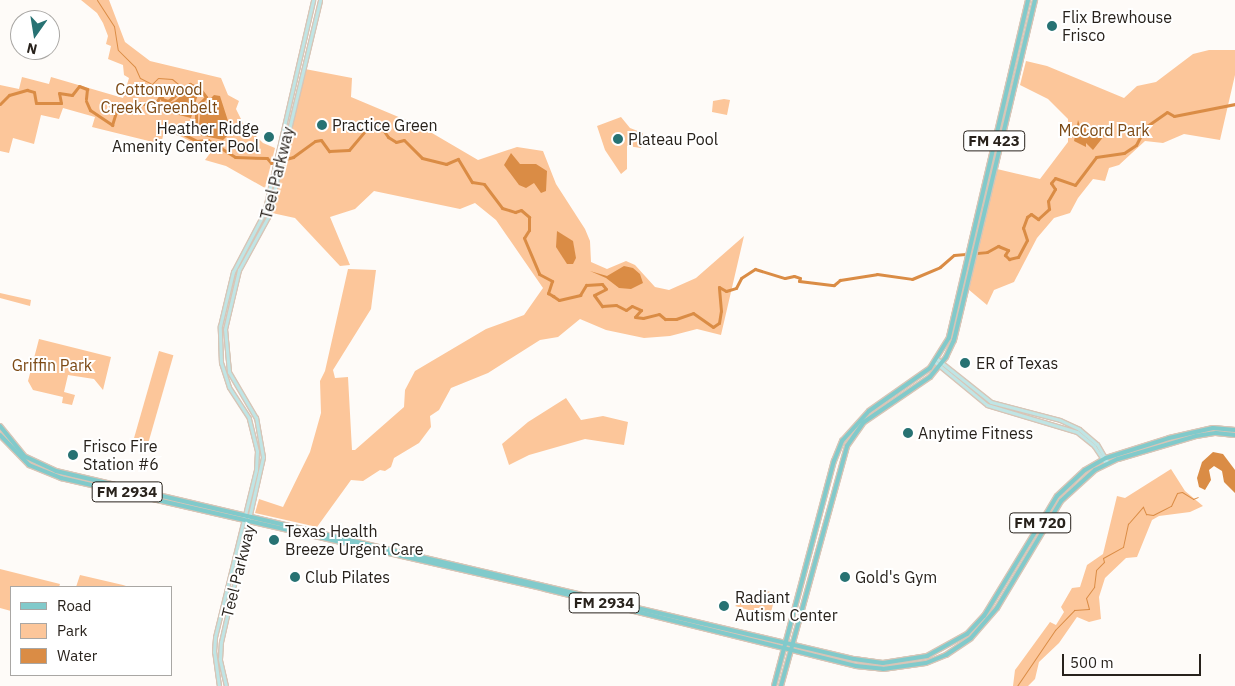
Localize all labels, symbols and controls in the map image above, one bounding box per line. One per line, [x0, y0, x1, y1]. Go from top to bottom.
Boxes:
place label: Flix Brewhouse Frisco [1062, 7, 1172, 45]
north arrow [10, 10, 60, 60]
marker: Flix Brewhouse Frisco [1046, 20, 1058, 32]
text: N [25, 39, 39, 59]
park label: Cottonwood Creek Greenbelt [100, 79, 218, 117]
place label: Practice Green [332, 115, 438, 135]
place label: Heather Ridge Amenity Center Pool [112, 118, 259, 156]
marker: Practice Green [316, 119, 328, 131]
park label: McCord Park [1058, 120, 1150, 140]
street label: Teel Parkway [256, 125, 298, 221]
road number: FM 423 [963, 128, 1025, 154]
place label: Plateau Pool [628, 129, 718, 149]
marker: Heather Ridge Amenity Center Pool [263, 131, 275, 143]
marker: Plateau Pool [612, 133, 624, 145]
place label: ER of Texas [976, 353, 1058, 373]
park label: Griffin Park [12, 355, 92, 375]
marker: ER of Texas [958, 356, 972, 370]
place label: Anytime Fitness [918, 423, 1033, 443]
marker: Anytime Fitness [902, 427, 914, 439]
place label: Frisco Fire Station #6 [83, 436, 159, 474]
marker: Frisco Fire Station #6 [67, 449, 79, 461]
road number: FM 2934 [91, 480, 163, 504]
road number: FM 720 [1009, 510, 1071, 536]
place label: Texas Health Breeze Urgent Care [285, 521, 424, 559]
street label: Teel Parkway [217, 523, 259, 619]
marker: Texas Health Breeze Urgent Care [267, 533, 281, 547]
place label: Club Pilates [305, 567, 390, 587]
place label: Gold's Gym [855, 567, 937, 587]
marker: Club Pilates [289, 571, 301, 583]
marker: Gold's Gym [839, 571, 851, 583]
legend [10, 586, 172, 676]
place label: Radiant Autism Center [735, 587, 838, 625]
road number: FM 2934 [568, 590, 640, 616]
text: Road [57, 596, 92, 615]
marker: Radiant Autism Center [717, 599, 731, 613]
text: Park [57, 621, 87, 640]
scale bar [1065, 644, 1204, 676]
text: Water [57, 646, 97, 665]
text: 500 m [1070, 653, 1114, 672]

